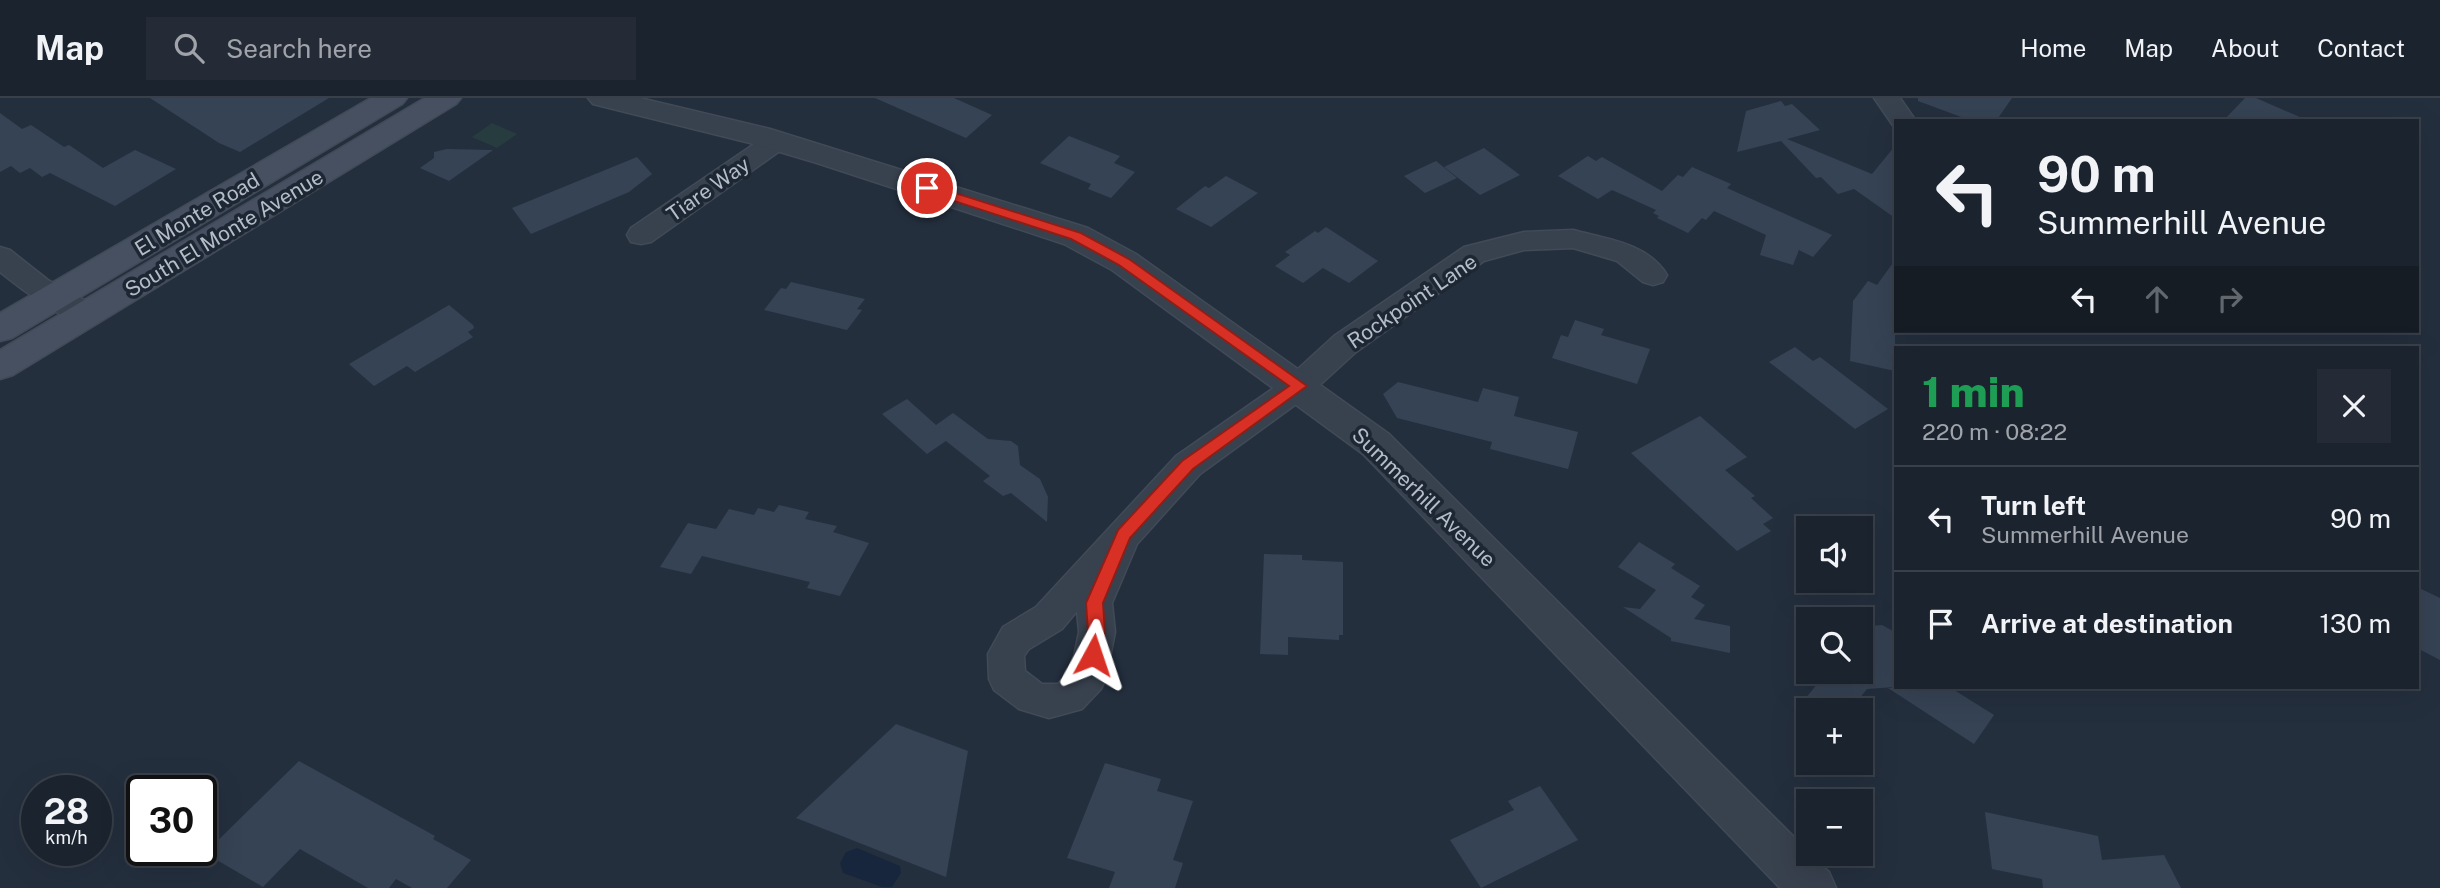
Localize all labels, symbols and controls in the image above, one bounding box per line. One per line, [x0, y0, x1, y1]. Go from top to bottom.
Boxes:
search box [146, 17, 636, 80]
text: Map [35, 29, 104, 67]
icon: search [170, 29, 208, 67]
text: Search here [226, 33, 372, 64]
text: Home [2020, 34, 2086, 62]
text: Map [2124, 34, 2173, 62]
text: About [2211, 34, 2279, 62]
text: Contact [2317, 34, 2405, 62]
text: 90 m [2037, 145, 2156, 203]
icon: left [1922, 147, 2013, 238]
street label: Tiare Way [662, 151, 754, 227]
pin [897, 158, 957, 218]
street label: South El Monte Avenue [120, 164, 328, 302]
street label: El Monte Road [130, 167, 264, 261]
icon: arrive [908, 169, 946, 207]
text: Summerhill Avenue [2037, 204, 2326, 241]
street label: Rockpoint Lane [1342, 248, 1482, 354]
icon: left [2065, 280, 2103, 318]
icon: ahead [2138, 280, 2176, 318]
icon: right [2211, 280, 2249, 318]
text: 1 min [1922, 367, 2025, 416]
button: close [2317, 369, 2391, 443]
text: 220 m · 08:22 [1922, 418, 2067, 445]
street label: Summerhill Avenue [1347, 422, 1501, 572]
text: Turn left [1981, 490, 2086, 521]
icon: left [1922, 500, 1960, 538]
text: 90 m [2330, 503, 2391, 534]
map controls [1796, 516, 1873, 866]
button: sound [1796, 516, 1873, 593]
text: Summerhill Avenue [1981, 521, 2189, 548]
icon: arrive [1922, 605, 1960, 643]
button: search [1796, 607, 1873, 684]
text: Arrive at destination [1981, 608, 2233, 639]
text: 130 m [2319, 608, 2391, 639]
position arrow [1056, 618, 1130, 692]
button: + [1796, 698, 1873, 775]
speed limit sign: 30 [126, 775, 217, 866]
button: − [1796, 789, 1873, 866]
text: 28 [44, 791, 89, 832]
text: km/h [45, 827, 88, 848]

